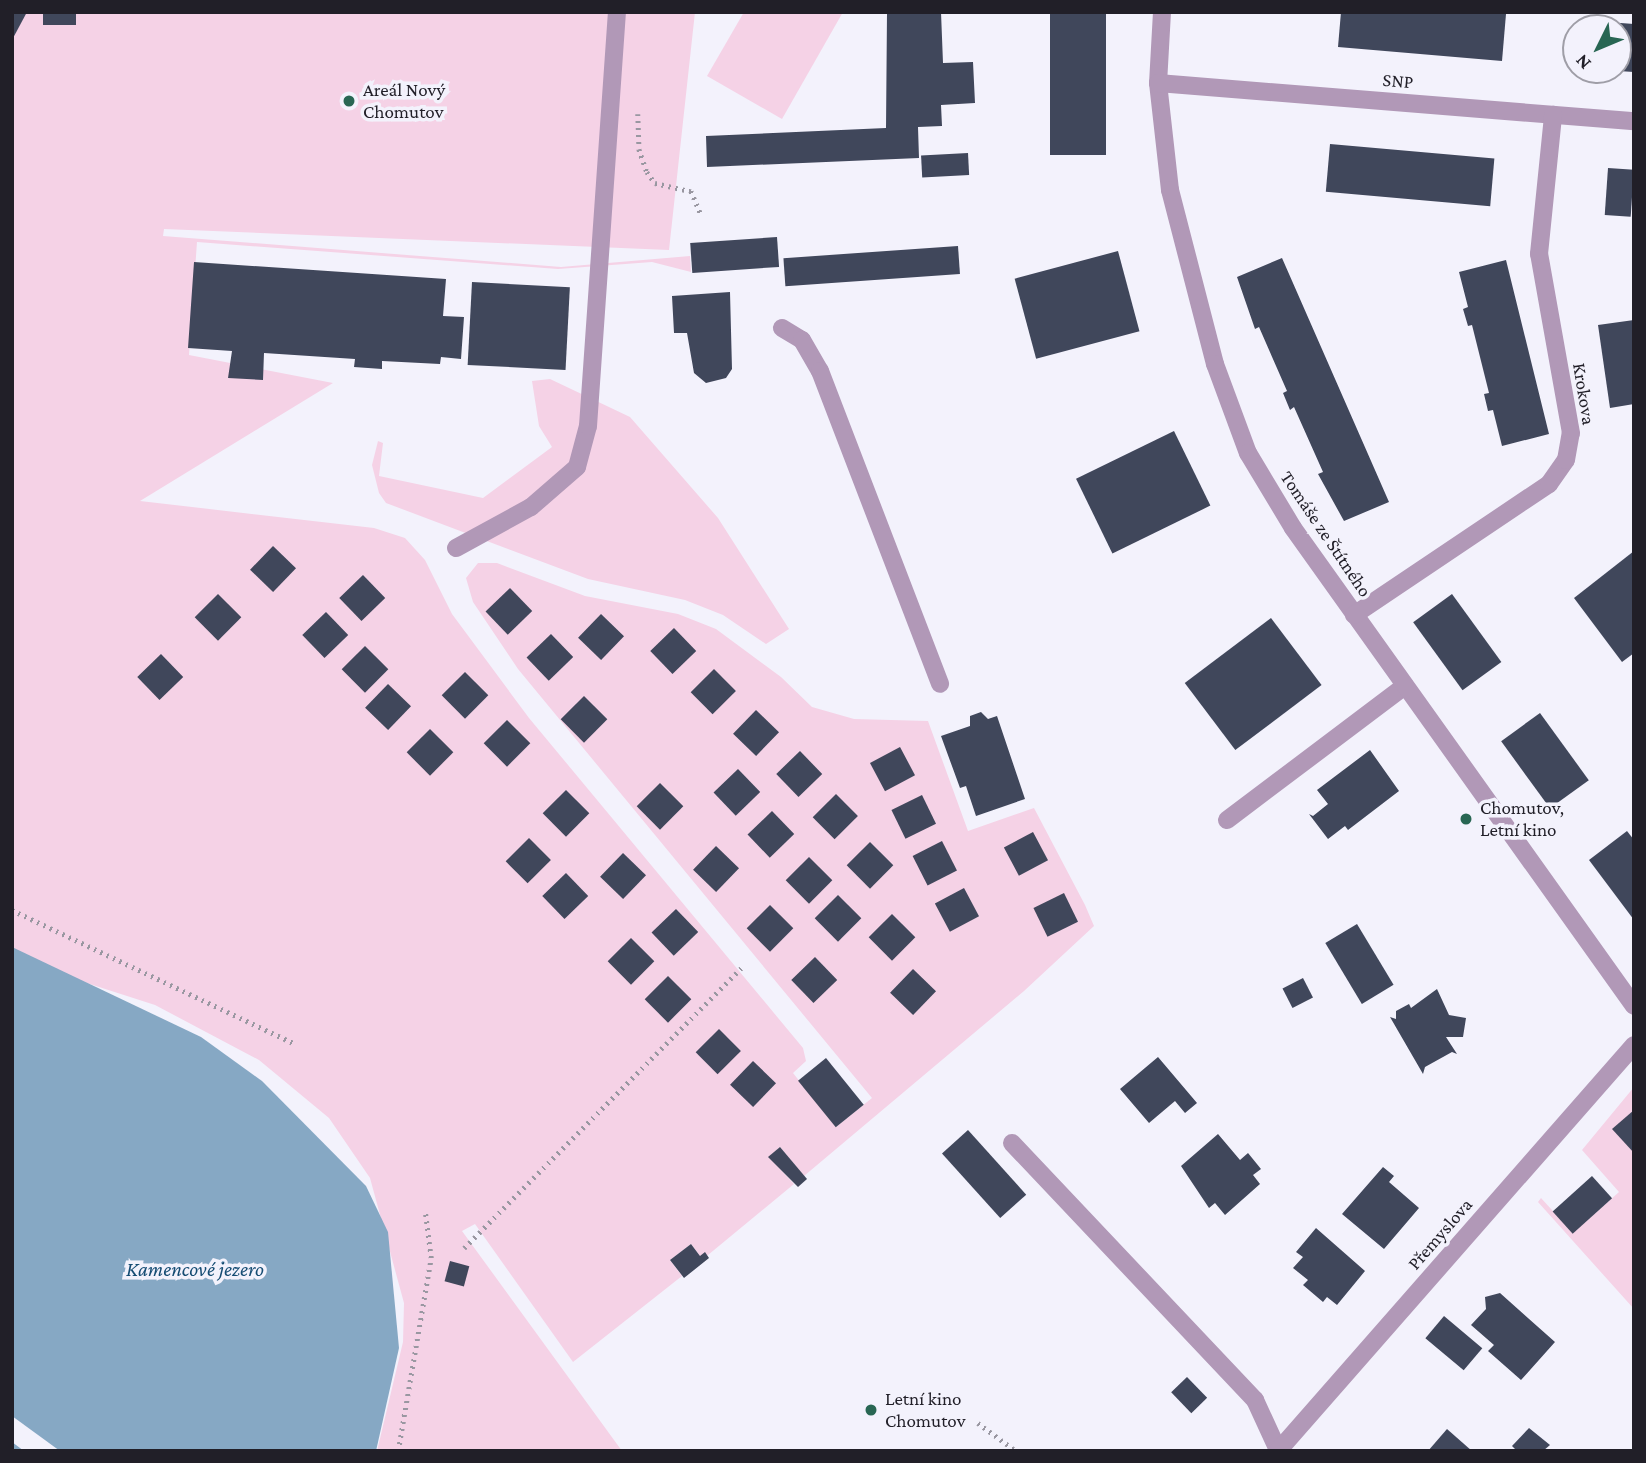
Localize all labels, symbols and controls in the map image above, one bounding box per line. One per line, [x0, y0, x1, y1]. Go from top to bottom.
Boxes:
north arrow [1562, 14, 1632, 84]
text: N [1571, 50, 1595, 74]
street label: SNP [1382, 68, 1414, 94]
place label: Areál Nový Chomutov [363, 79, 445, 123]
marker: Areál Nový Chomutov [341, 93, 357, 109]
street label: Krokova [1568, 361, 1600, 427]
street label: Tomáše ze Štítného [1275, 467, 1377, 601]
place label: Chomutov, Letní kino [1480, 797, 1564, 841]
marker: Chomutov, Letní kino [1458, 811, 1474, 827]
street label: Přemyslova [1403, 1194, 1477, 1274]
water label: Kamencové jezero [126, 1256, 264, 1282]
place label: Letní kino Chomutov [885, 1388, 965, 1432]
marker: Letní kino Chomutov [863, 1402, 879, 1418]

